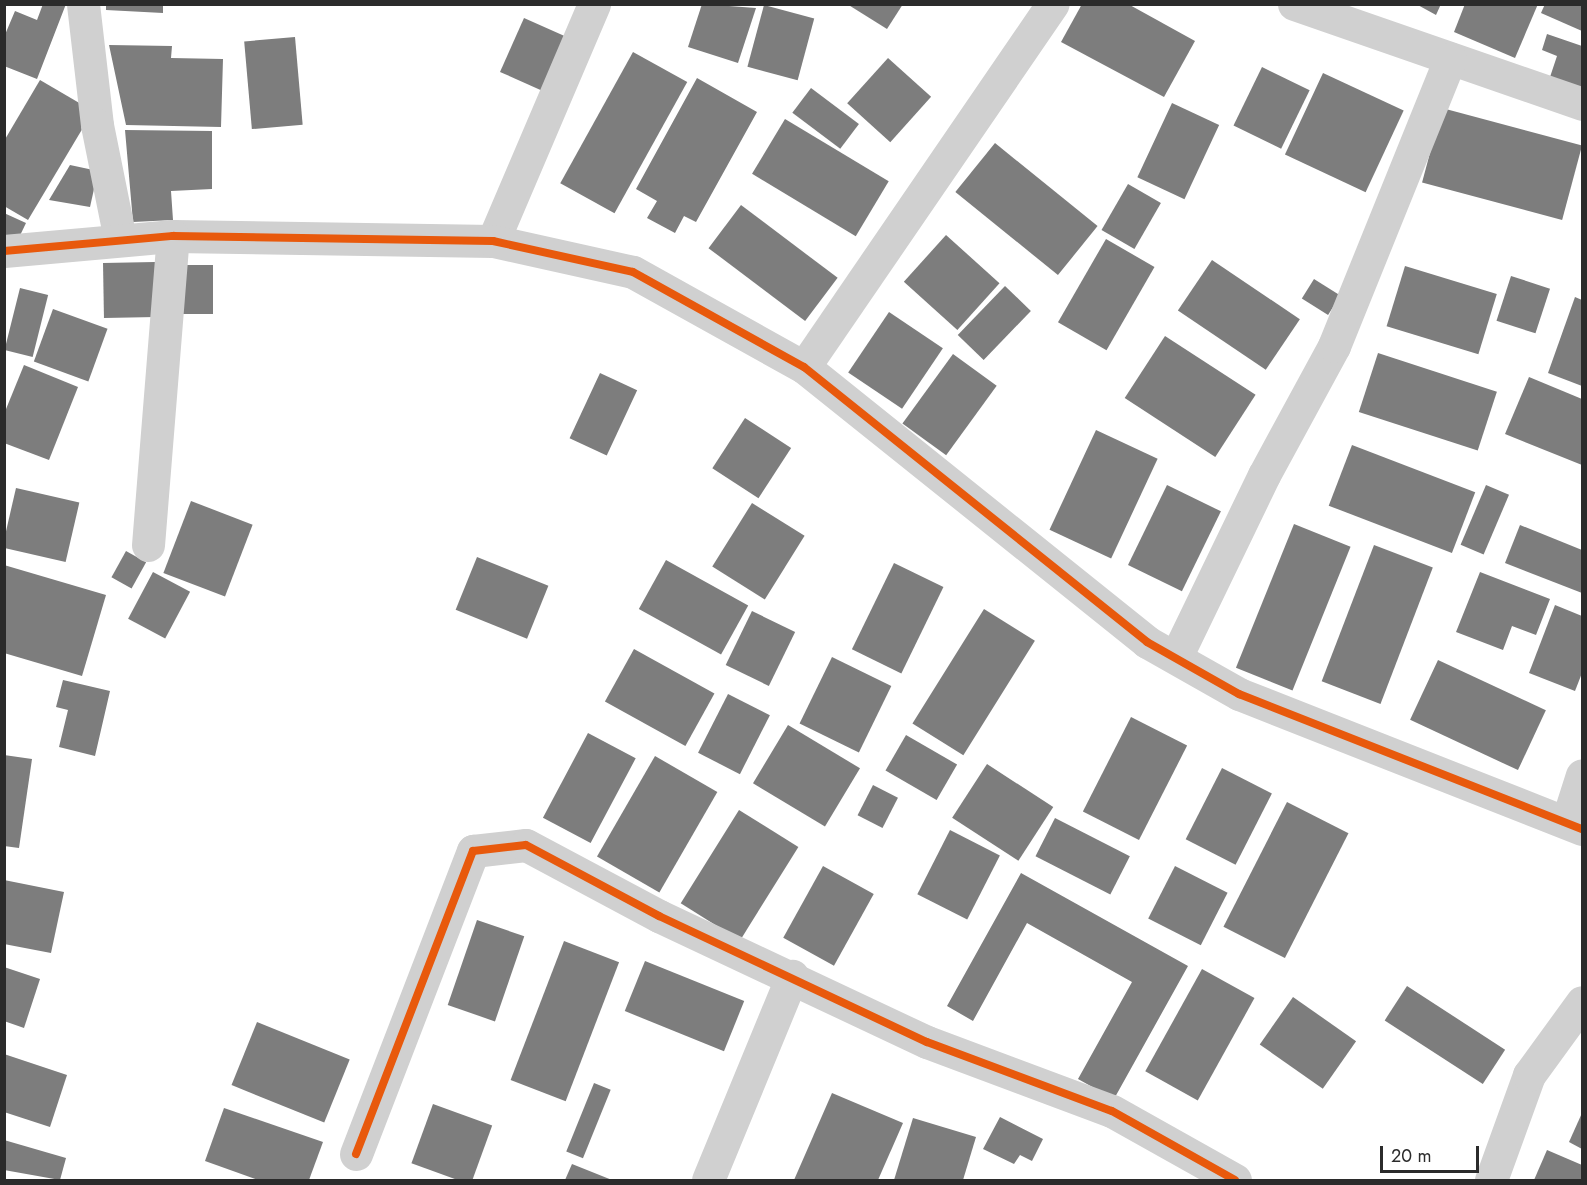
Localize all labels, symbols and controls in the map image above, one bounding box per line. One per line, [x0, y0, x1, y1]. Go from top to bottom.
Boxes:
scale bar [1383, 1134, 1482, 1172]
text: 20 m [1391, 1143, 1431, 1169]

